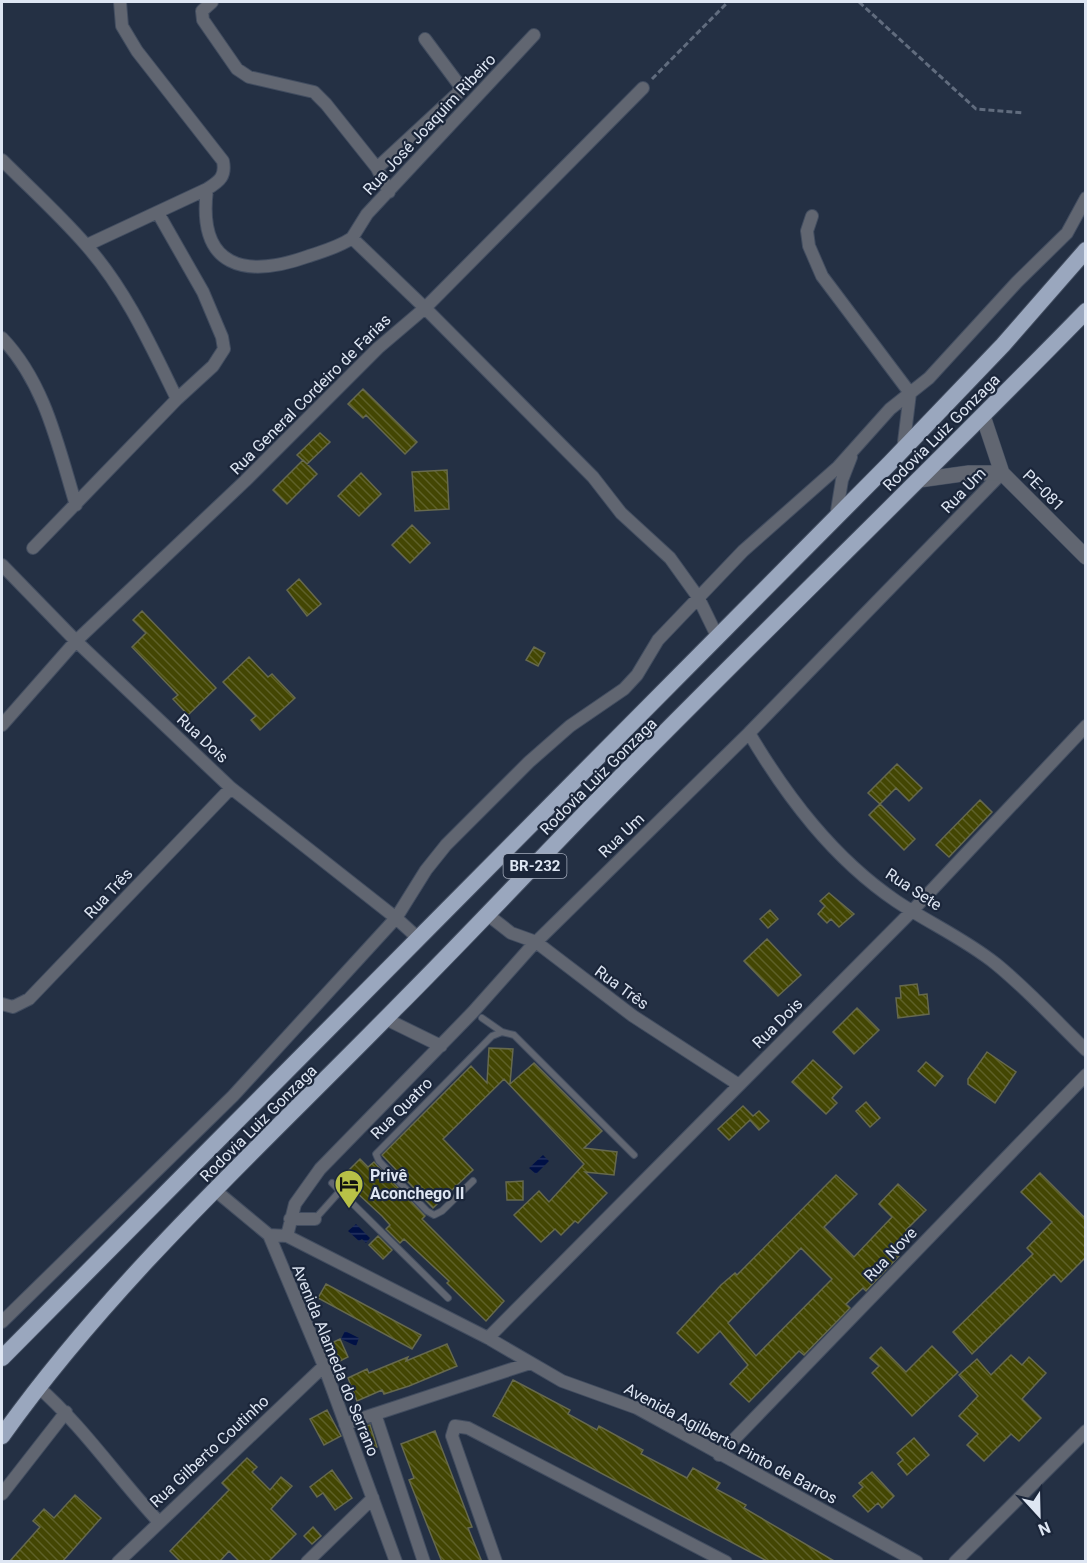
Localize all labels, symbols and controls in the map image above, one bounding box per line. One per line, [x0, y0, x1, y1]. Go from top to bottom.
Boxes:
street label: Rua José Joaquim Ribeiro [359, 50, 500, 199]
street label: Rua General Cordeiro de Farias [226, 310, 395, 479]
street label: Rodovia Luiz Gonzaga [879, 370, 1004, 495]
street label: Rua Um [937, 464, 990, 517]
street label: PE-081 [1019, 466, 1068, 515]
street label: Rua Dois [173, 710, 232, 767]
street label: Rodovia Luiz Gonzaga [536, 714, 661, 839]
street label: Rua Um [595, 809, 648, 862]
road number: BR-232 [504, 854, 566, 878]
street label: Rua Três [80, 864, 136, 922]
street label: Rua Sete [882, 864, 945, 915]
street label: Rua Três [591, 961, 652, 1013]
street label: Rua Dois [748, 994, 806, 1052]
street label: Rodovia Luiz Gonzaga [196, 1061, 321, 1186]
street label: Rua Quatro [367, 1074, 436, 1143]
place label: Privê Aconchego II [370, 1166, 465, 1203]
hotel icon: Privê Aconchego II [333, 1168, 365, 1210]
street label: Rua Nove [860, 1223, 921, 1285]
street label: Avenida Alameda do Serrano [288, 1262, 383, 1459]
street label: Avenida Agilberto Pinto de Barros [621, 1379, 841, 1508]
street label: Rua Gilberto Coutinho [146, 1391, 273, 1511]
north arrow [1009, 1485, 1069, 1545]
text: N [1036, 1518, 1053, 1539]

